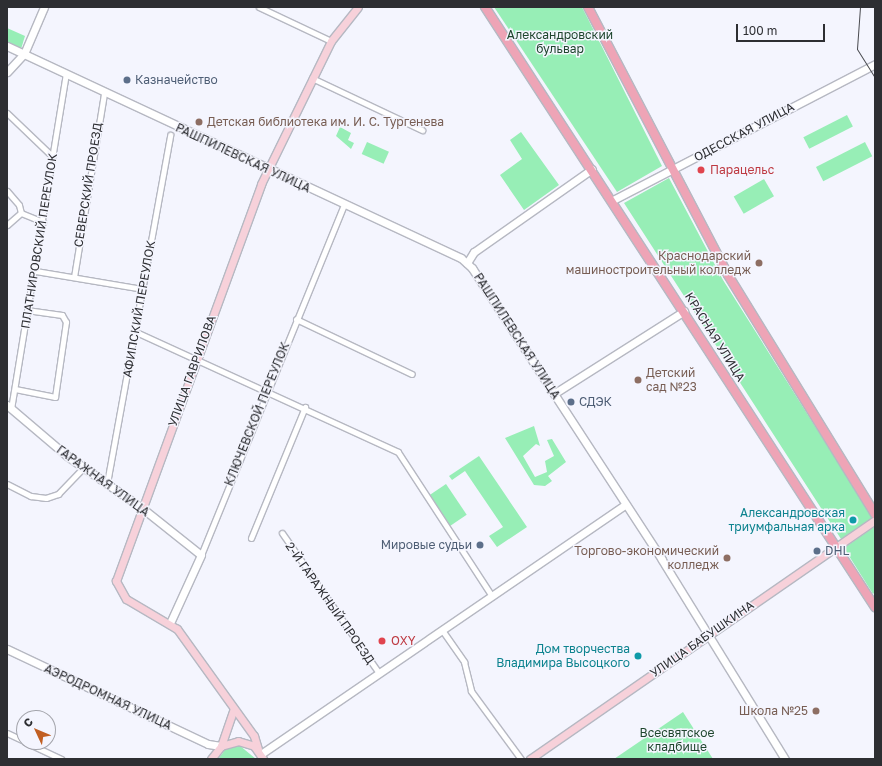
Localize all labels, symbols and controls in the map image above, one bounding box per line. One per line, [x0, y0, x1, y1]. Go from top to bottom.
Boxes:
scale bar [738, 16, 827, 42]
text: 100 m [743, 23, 777, 38]
park label: Александровский бульвар [507, 28, 613, 56]
place label: Казначейство [135, 73, 218, 87]
marker: Казначейство [122, 75, 132, 85]
street label: ОДЕССКАЯ УЛИЦА [691, 100, 797, 164]
place label: Детская библиотека им. И. С. Тургенева [207, 115, 444, 129]
marker: Детская библиотека им. И. С. Тургенева [194, 117, 204, 127]
street label: РАШПИЛЕВСКАЯ УЛИЦА [173, 120, 313, 196]
street label: СЕВЕРСКИЙ ПРОЕЗД [71, 122, 105, 248]
street label: ПЛАТНИРОВСКИЙ ПЕРЕУЛОК [18, 152, 60, 330]
place label: Парацельс [710, 163, 774, 177]
marker: Парацельс [695, 164, 707, 176]
street label: АФИПСКИЙ ПЕРЕУЛОК [120, 239, 158, 379]
place label: Краснодарский машиностроительный колледж [566, 249, 751, 277]
marker: Краснодарский машиностроительный колледж [754, 258, 764, 268]
street label: РАШПИЛЕВСКАЯ УЛИЦА [471, 270, 563, 402]
street label: КРАСНАЯ УЛИЦА [682, 290, 748, 384]
street label: УЛИЦА ГАВРИЛОВА [165, 313, 219, 429]
street label: КЛЮЧЕВСКОЙ ПЕРЕУЛОК [221, 340, 293, 488]
place label: Детский сад №23 [646, 366, 697, 394]
marker: Детский сад №23 [633, 375, 643, 385]
place label: СДЭК [579, 395, 612, 409]
marker: СДЭК [566, 397, 576, 407]
street label: ГАРАЖНАЯ УЛИЦА [54, 442, 152, 520]
place label: Александровская триумфальная арка [728, 506, 845, 534]
marker: Александровская триумфальная арка [848, 515, 858, 525]
place label: Мировые судьи [381, 538, 472, 552]
street label: 2-Й ГАРАЖНЫЙ ПРОЕЗД [282, 539, 378, 667]
marker: Мировые судьи [475, 540, 485, 550]
place label: Торгово-экономический колледж [574, 544, 719, 572]
place label: DHL [825, 544, 849, 558]
marker: DHL [812, 546, 822, 556]
marker: Торгово-экономический колледж [722, 553, 732, 563]
street label: УЛИЦА БАБУШКИНА [647, 598, 757, 680]
place label: OXY [391, 634, 415, 648]
marker: OXY [376, 635, 388, 647]
place label: Дом творчества Владимира Высоцкого [496, 642, 630, 670]
marker: Дом творчества Владимира Высоцкого [633, 651, 643, 661]
street label: АЭРОДРОМНАЯ УЛИЦА [42, 661, 174, 733]
place label: Школа №25 [739, 704, 808, 718]
marker: Школа №25 [811, 706, 821, 716]
north arrow [16, 710, 56, 750]
text: С [20, 715, 35, 729]
park label: Всесвятское кладбище [640, 726, 714, 754]

